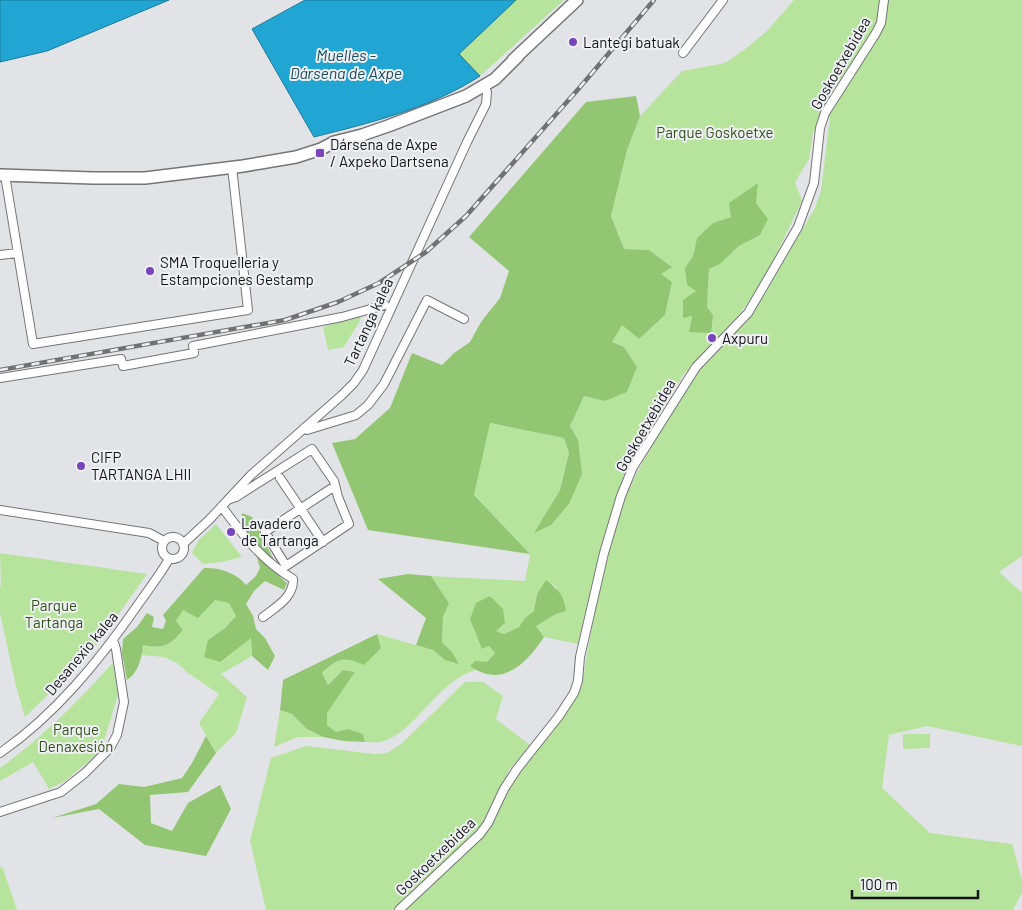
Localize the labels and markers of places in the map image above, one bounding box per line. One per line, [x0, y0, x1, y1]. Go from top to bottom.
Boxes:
place label: Lantegi batuak [583, 33, 680, 51]
marker: Lantegi batuak [567, 36, 579, 48]
place label: Dársena de Axpe / Axpeko Dartsena [330, 135, 449, 170]
marker: Dársena de Axpe / Axpeko Dartsena [314, 147, 326, 159]
place label: SMA Troquelleria y Estampciones Gestamp [160, 253, 314, 288]
marker: SMA Troquelleria y Estampciones Gestamp [144, 265, 156, 277]
place label: Axpuru [722, 329, 768, 347]
marker: Axpuru [706, 332, 718, 344]
place label: CIFP TARTANGA LHII [91, 448, 191, 483]
marker: CIFP TARTANGA LHII [75, 460, 87, 472]
place label: Lavadero de Tartanga [241, 514, 319, 549]
marker: Lavadero de Tartanga [225, 526, 237, 538]

